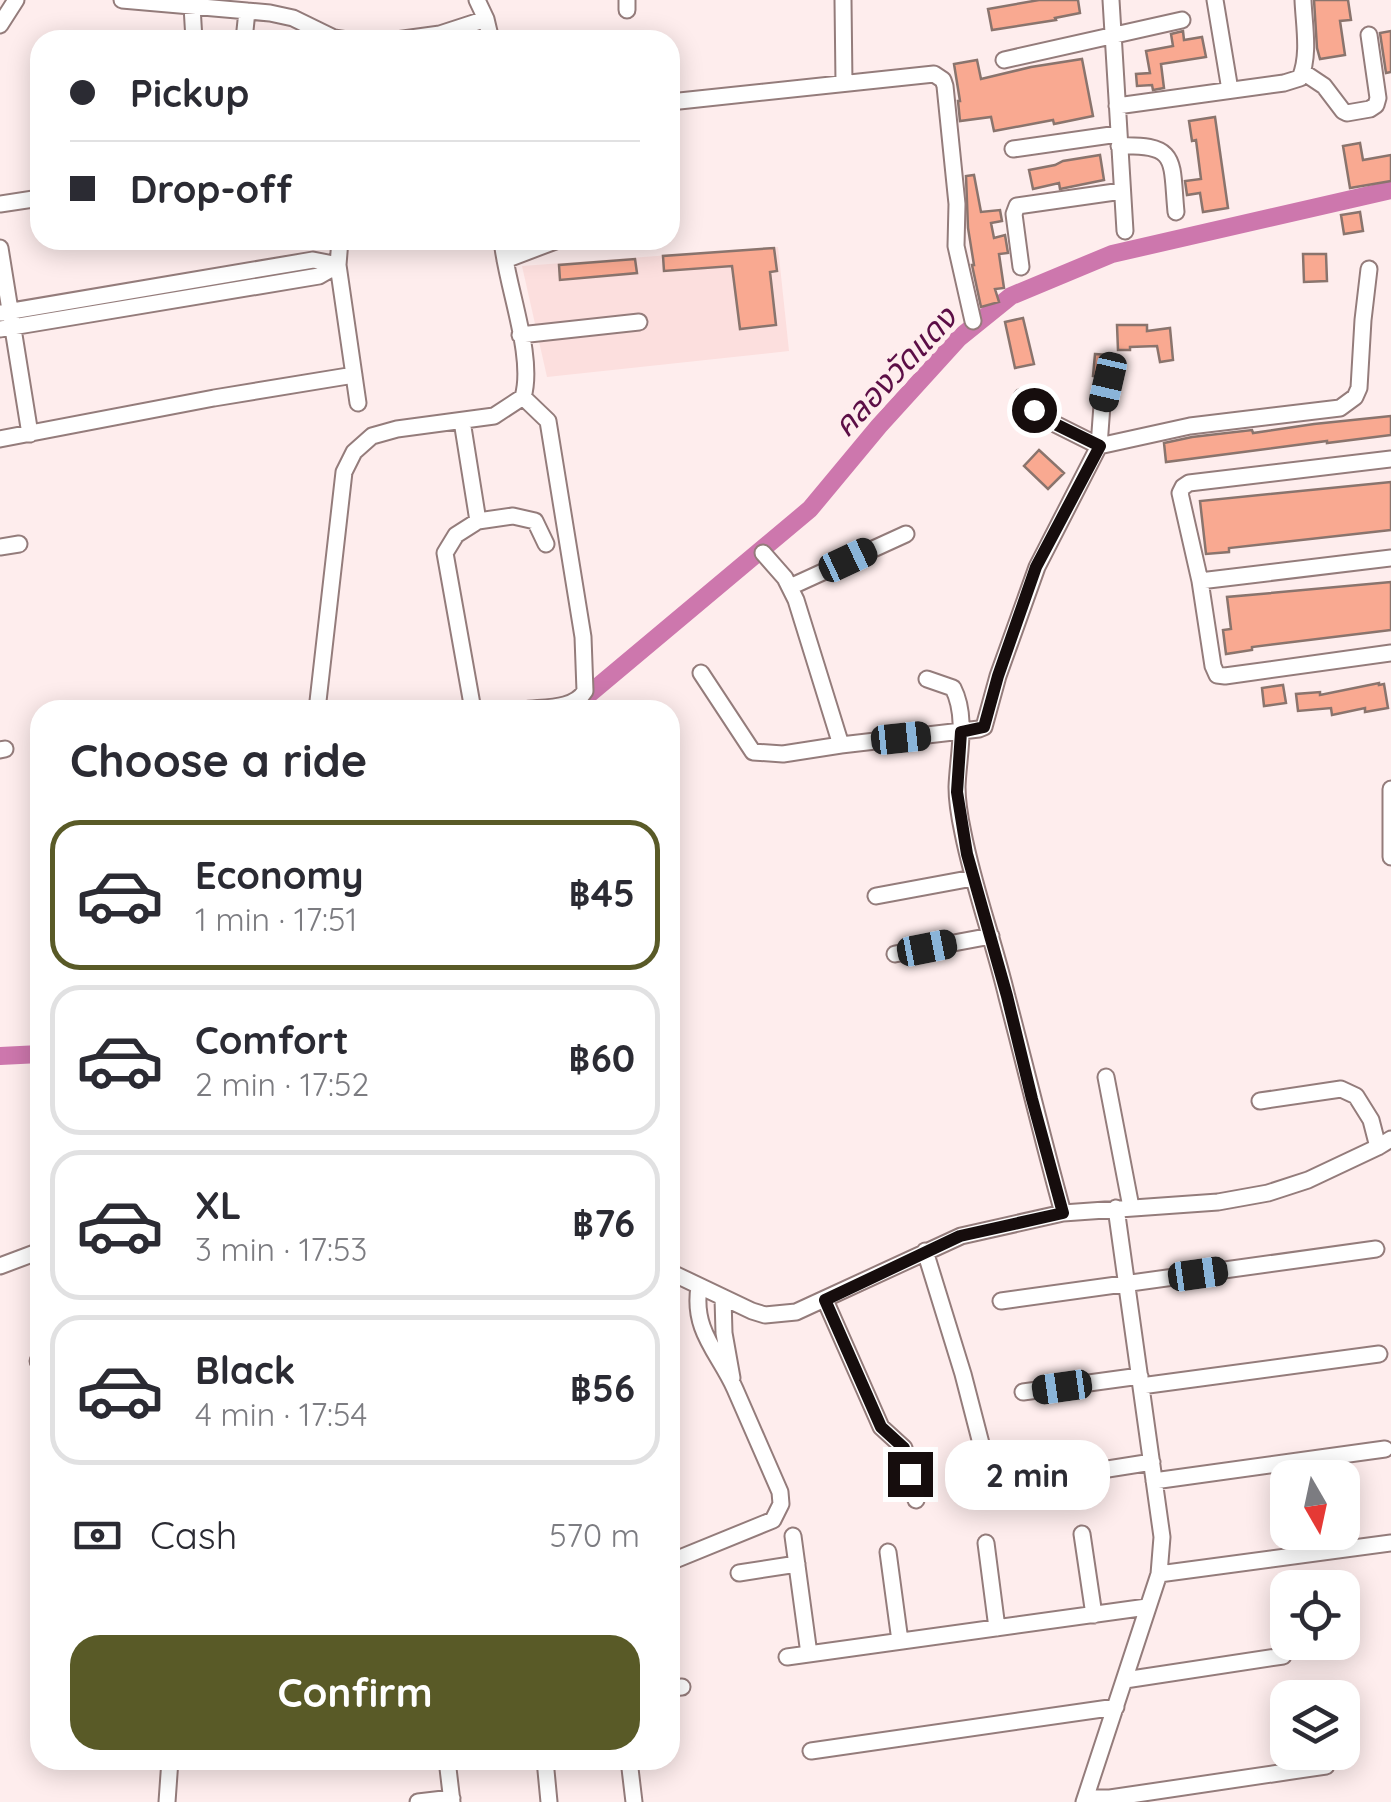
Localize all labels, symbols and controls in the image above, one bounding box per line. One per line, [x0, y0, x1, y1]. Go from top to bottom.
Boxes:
text: Pickup [130, 69, 249, 117]
text: Drop-off [130, 165, 292, 213]
water label: คลองวัดแดง [824, 296, 966, 444]
car [1087, 349, 1129, 415]
route start [1012, 388, 1057, 433]
car [814, 534, 882, 586]
car [870, 720, 932, 756]
text: Choose a ride [70, 732, 367, 788]
icon: car [75, 850, 165, 940]
text: Economy [195, 851, 364, 899]
text: ฿45 [569, 869, 635, 917]
text: 1 min · 17:51 [195, 899, 357, 939]
car [895, 928, 959, 968]
icon: car [75, 1015, 165, 1105]
text: Comfort [195, 1016, 349, 1064]
text: ฿60 [569, 1034, 635, 1082]
text: 2 min · 17:52 [195, 1064, 369, 1104]
icon: car [75, 1180, 165, 1270]
text: XL [195, 1181, 241, 1229]
text: ฿76 [572, 1199, 635, 1247]
text: 3 min · 17:53 [195, 1229, 367, 1269]
car [1166, 1255, 1230, 1293]
icon: car [75, 1345, 165, 1435]
text: Black [195, 1346, 295, 1394]
text: ฿56 [570, 1364, 635, 1412]
car [1030, 1368, 1094, 1406]
text: 4 min · 17:54 [195, 1394, 367, 1434]
callout: 2 min [945, 1439, 1110, 1509]
route end [888, 1452, 933, 1497]
text: 2 min [986, 1455, 1069, 1495]
north arrow [1270, 1460, 1360, 1550]
map controls [1270, 1460, 1360, 1770]
icon: cash [70, 1508, 125, 1563]
text: Cash [150, 1511, 237, 1559]
text: 570 m [549, 1515, 640, 1555]
button: locate [1270, 1570, 1360, 1660]
button: Confirm [70, 1635, 640, 1750]
button: layers [1270, 1680, 1360, 1770]

